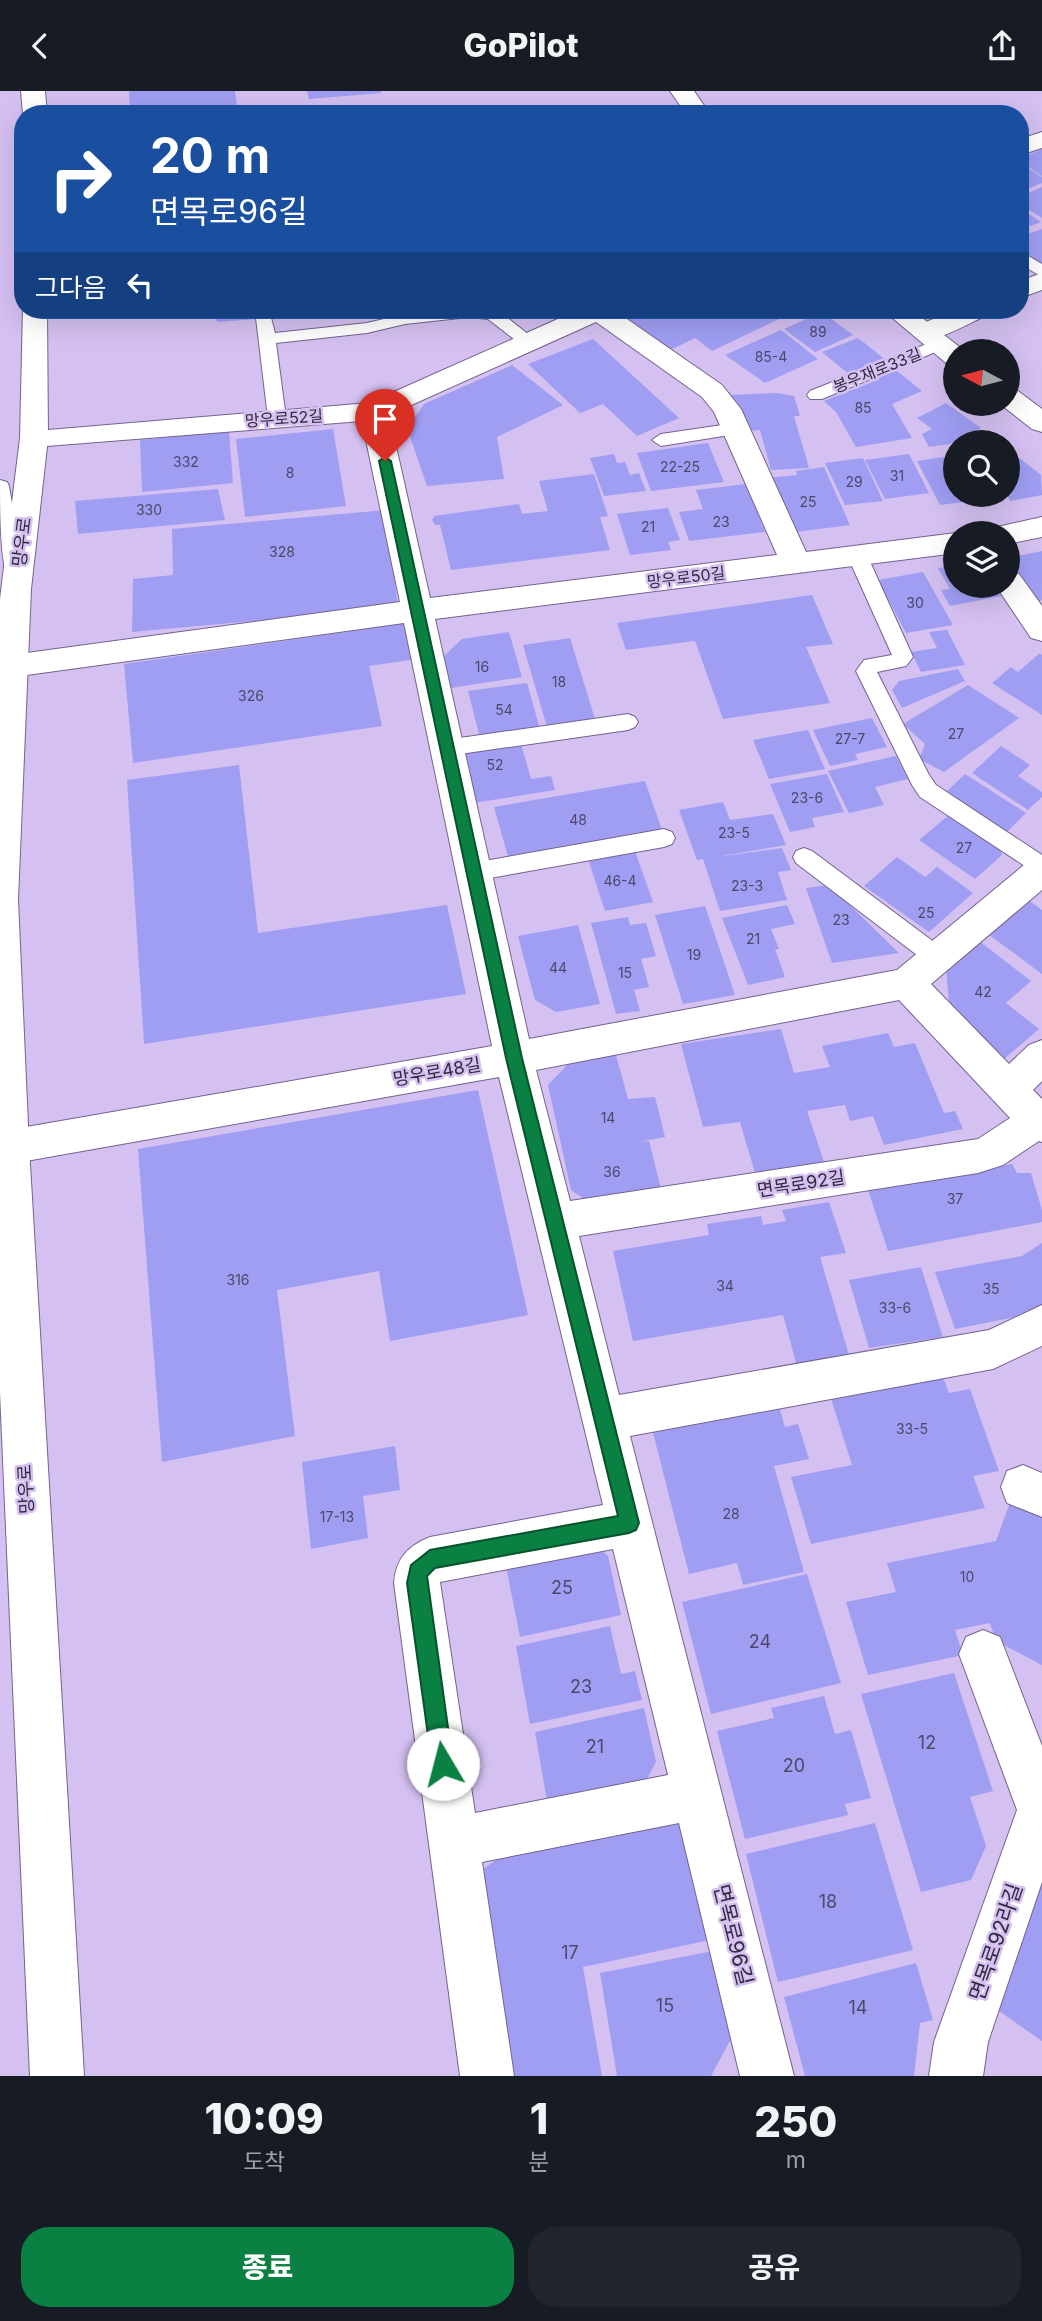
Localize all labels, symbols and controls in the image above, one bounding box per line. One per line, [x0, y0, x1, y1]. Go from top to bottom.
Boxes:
text: GoPilot [464, 26, 578, 65]
icon: back [21, 27, 59, 65]
icon: share [983, 27, 1021, 65]
text: 20 m [150, 126, 270, 185]
icon: right [35, 133, 126, 224]
text: 면목로96길 [150, 192, 307, 231]
icon: left [121, 266, 159, 304]
text: 그다음 [35, 272, 107, 303]
house number: 89 [809, 323, 827, 340]
north arrow [943, 339, 1020, 417]
map controls [943, 339, 1020, 598]
street label: 봉우재로33길 [830, 343, 924, 397]
house number: 85-4 [755, 348, 787, 365]
pin [355, 389, 415, 461]
house number: 85 [854, 399, 872, 416]
icon: arrive [366, 400, 404, 438]
street label: 망우로52길 [244, 405, 324, 431]
button: search [943, 430, 1020, 507]
house number: 332 [173, 453, 199, 470]
house number: 22-25 [660, 458, 700, 475]
house number: 8 [286, 464, 294, 481]
house number: 31 [890, 467, 904, 484]
house number: 29 [845, 473, 863, 490]
house number: 25 [799, 493, 817, 510]
house number: 330 [136, 501, 162, 518]
house number: 23 [712, 513, 730, 530]
street label: 망우로 [8, 516, 35, 568]
house number: 21 [641, 518, 655, 535]
button: layers [943, 521, 1020, 598]
house number: 328 [269, 543, 295, 560]
street label: 망우로50길 [646, 562, 726, 592]
house number: 30 [906, 594, 924, 611]
house number: 16 [475, 658, 489, 675]
house number: 18 [552, 673, 566, 690]
house number: 326 [238, 687, 264, 704]
house number: 54 [495, 701, 513, 718]
house number: 27 [948, 725, 964, 742]
house number: 27-7 [835, 730, 865, 747]
house number: 52 [486, 756, 504, 773]
house number: 23-6 [791, 789, 823, 806]
house number: 48 [569, 811, 587, 828]
house number: 23-5 [718, 824, 750, 841]
house number: 27 [956, 839, 972, 856]
house number: 46-4 [603, 872, 637, 889]
house number: 23-3 [731, 877, 763, 894]
house number: 25 [917, 904, 935, 921]
house number: 23 [832, 911, 850, 928]
house number: 21 [746, 930, 760, 947]
house number: 19 [687, 946, 701, 963]
house number: 44 [549, 959, 567, 976]
house number: 15 [618, 964, 632, 981]
house number: 42 [974, 983, 992, 1000]
street label: 망우로48길 [391, 1053, 483, 1090]
house number: 14 [601, 1109, 615, 1126]
house number: 36 [603, 1163, 621, 1180]
street label: 면목로92길 [756, 1166, 846, 1201]
house number: 37 [947, 1190, 963, 1207]
house number: 316 [226, 1271, 250, 1288]
house number: 34 [716, 1277, 734, 1294]
house number: 35 [982, 1280, 1000, 1297]
house number: 33-6 [879, 1299, 911, 1316]
house number: 33-5 [896, 1420, 928, 1437]
street label: 망우로 [14, 1464, 37, 1514]
house number: 28 [722, 1505, 740, 1522]
house number: 17-13 [320, 1508, 354, 1525]
house number: 10 [960, 1568, 974, 1585]
house number: 25 [551, 1577, 573, 1598]
house number: 24 [749, 1631, 771, 1652]
house number: 23 [570, 1676, 592, 1697]
position arrow [406, 1727, 480, 1801]
house number: 12 [918, 1732, 936, 1753]
house number: 21 [586, 1736, 604, 1757]
house number: 20 [783, 1755, 805, 1776]
street label: 면목로92라길 [964, 1880, 1027, 2004]
street label: 면목로96길 [709, 1882, 758, 1988]
house number: 18 [819, 1891, 837, 1912]
house number: 17 [561, 1942, 579, 1963]
house number: 15 [656, 1995, 674, 2016]
house number: 14 [849, 1997, 867, 2018]
text: 10:09 [205, 2093, 324, 2144]
text: 1 [530, 2093, 548, 2144]
text: 250 [754, 2096, 837, 2147]
text: m [786, 2146, 806, 2174]
text: 도착 [243, 2148, 285, 2176]
text: 분 [528, 2148, 550, 2176]
button: 종료 [21, 2227, 514, 2307]
button: 공유 [528, 2227, 1021, 2307]

